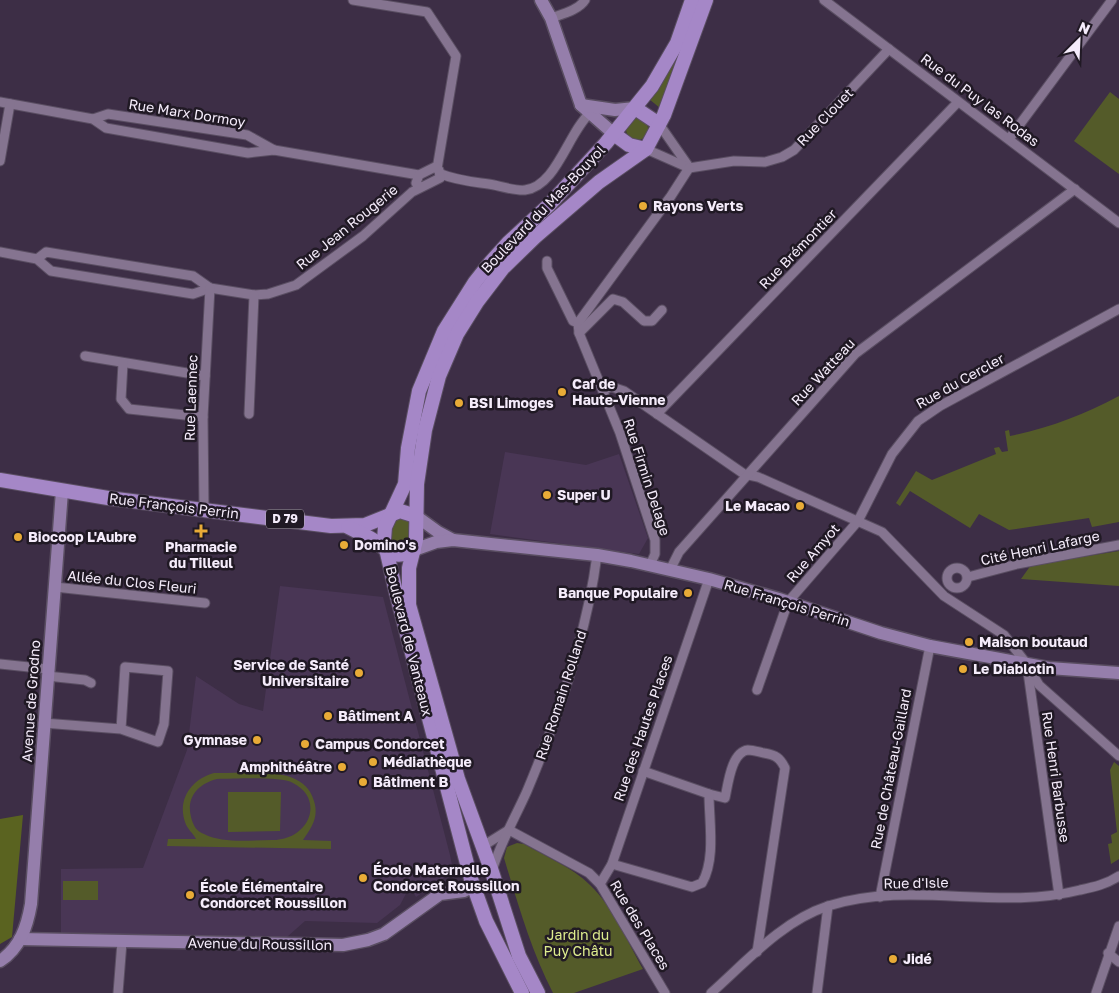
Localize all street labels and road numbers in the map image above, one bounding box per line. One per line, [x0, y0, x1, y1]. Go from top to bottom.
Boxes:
street label: Rue du Puy las Rodas [918, 50, 1043, 150]
street label: Rue Clouet [793, 84, 856, 149]
street label: Rue Marx Dormoy [127, 95, 247, 130]
street label: Boulevard du Mas-Bouyol [477, 141, 608, 276]
street label: Rue Jean Rougerie [293, 180, 401, 273]
street label: Rue Brémontier [755, 205, 840, 292]
street label: Rue Watteau [787, 335, 858, 409]
street label: Rue du Cercler [913, 349, 1007, 412]
street label: Rue Laennec [180, 354, 201, 441]
street label: Rue Firmin Delage [621, 416, 674, 538]
street label: Rue François Perrin [108, 489, 240, 522]
road number: D 79 [266, 509, 304, 528]
street label: Rue Amyot [782, 520, 843, 586]
street label: Cité Henri Lafarge [979, 527, 1101, 568]
street label: Boulevard de Vanteaux [383, 564, 436, 718]
street label: Allée du Clos Fleuri [67, 566, 198, 597]
street label: Rue François Perrin [722, 575, 852, 630]
street label: Rue Romain Rolland [532, 628, 589, 762]
street label: Avenue de Grodno [18, 639, 43, 763]
street label: Rue des Hautes Places [610, 653, 676, 803]
street label: Rue de Château-Gaillard [867, 687, 914, 851]
street label: Rue Henri Barbusse [1039, 710, 1074, 844]
street label: Rue d'Isle [883, 873, 949, 892]
street label: Rue des Places [607, 877, 674, 973]
street label: Avenue du Roussillon [188, 934, 332, 953]

